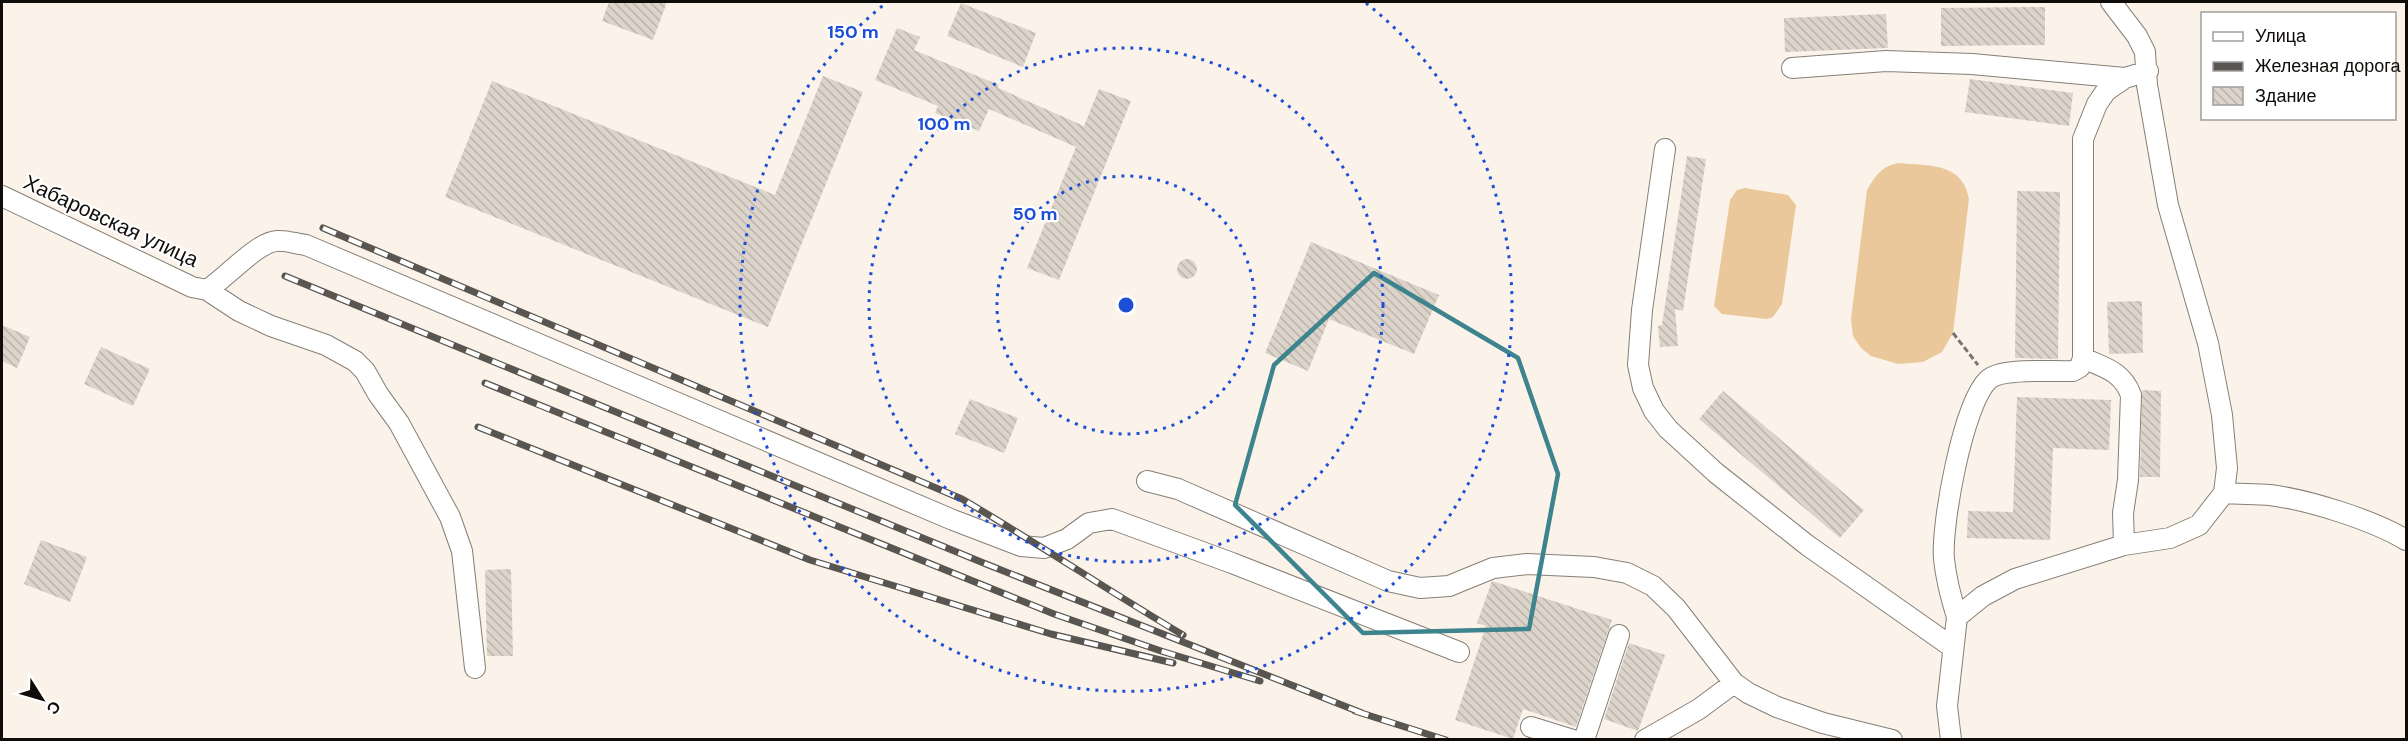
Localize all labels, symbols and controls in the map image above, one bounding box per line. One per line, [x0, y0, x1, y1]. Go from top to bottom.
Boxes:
legend [2201, 12, 2396, 120]
text: 150 m [827, 20, 879, 44]
text: Улица [2255, 24, 2307, 48]
text: Железная дорога [2255, 54, 2401, 78]
text: Здание [2255, 84, 2316, 108]
text: 100 m [917, 112, 971, 136]
street label: Хабаровская улица [19, 168, 203, 274]
text: 50 m [1012, 202, 1058, 226]
centre of rings [1116, 295, 1136, 315]
north arrow [12, 669, 72, 729]
text: С [41, 697, 65, 719]

